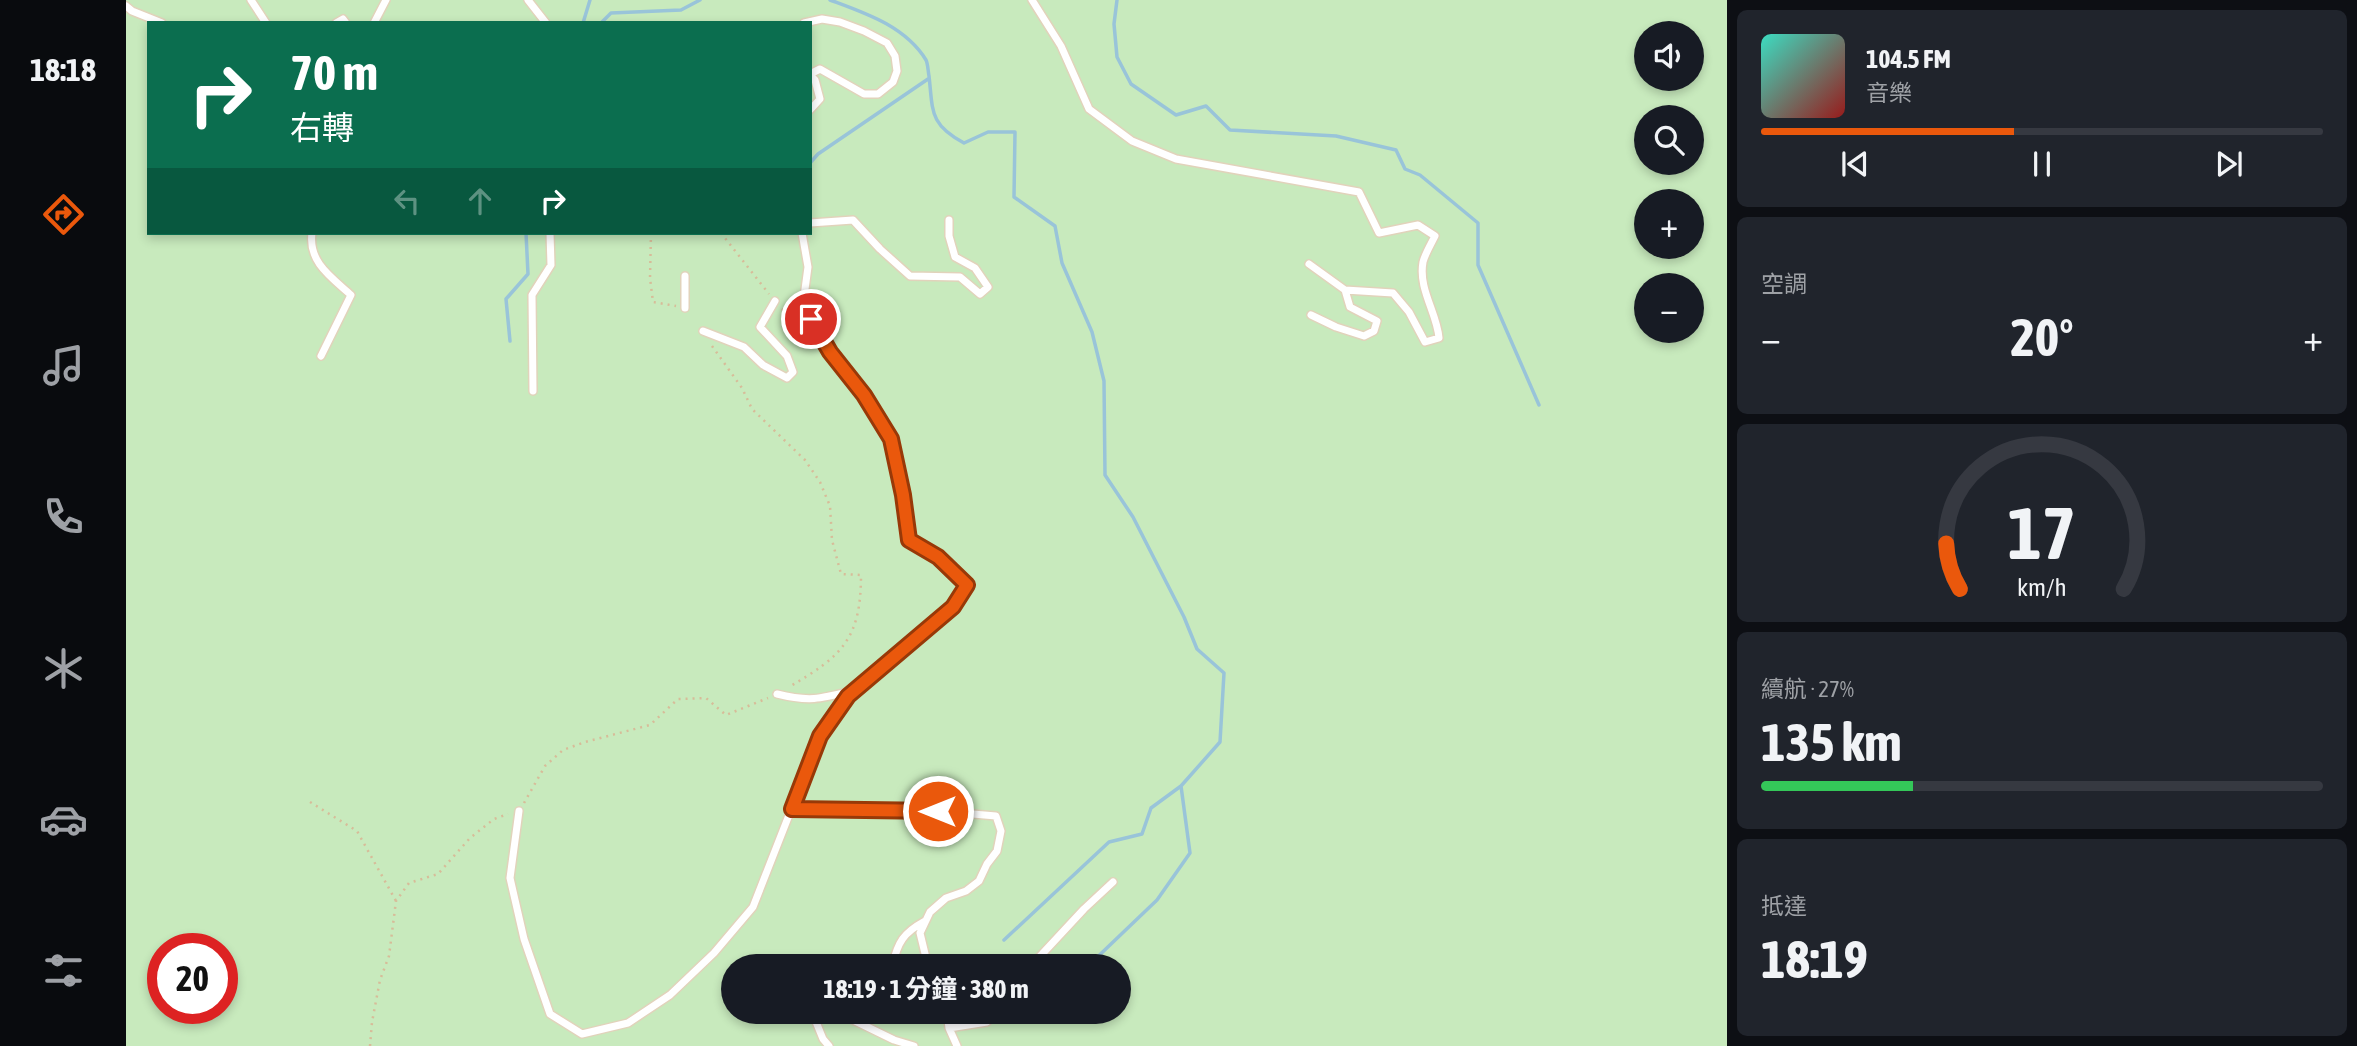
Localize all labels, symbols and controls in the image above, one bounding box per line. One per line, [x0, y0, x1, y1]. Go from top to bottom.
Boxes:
map controls [1634, 21, 1704, 343]
button: sound [1634, 21, 1704, 91]
text: 70 m [290, 44, 378, 100]
text: 104.5 FM [1866, 44, 1951, 74]
icon: right [175, 49, 266, 140]
text: 18:18 [30, 51, 96, 88]
text: 音樂 [1866, 80, 1912, 106]
button: search [1634, 105, 1704, 175]
text: 右轉 [290, 109, 354, 146]
icon: previous [1836, 145, 1874, 183]
icon: pause [2023, 145, 2061, 183]
icon: next [2210, 145, 2248, 183]
icon: left [388, 182, 426, 220]
icon: ahead [461, 182, 499, 220]
icon: right [534, 182, 572, 220]
button: + [1634, 189, 1704, 259]
icon: directions [39, 190, 88, 239]
text: 空調 [1761, 271, 1807, 297]
button: − [1634, 273, 1704, 343]
pin [781, 289, 841, 349]
icon: arrive [792, 300, 830, 338]
text: 20° [2010, 307, 2074, 367]
text: − [1761, 316, 1781, 359]
text: + [2303, 316, 2323, 359]
icon: music [39, 341, 88, 390]
text: 17 [2008, 491, 2076, 574]
icon: phone [39, 492, 88, 541]
text: km/h [2017, 573, 2067, 601]
icon: climate [39, 644, 88, 693]
text: 續航 · 27% [1761, 676, 1854, 702]
text: 135 km [1761, 712, 1902, 772]
position arrow [901, 774, 975, 848]
icon: car [39, 795, 88, 844]
text: 抵達 [1761, 893, 1807, 919]
text: 18:19 [1761, 929, 1868, 989]
speed limit sign: 20 [147, 933, 238, 1024]
icon: filters [39, 946, 88, 995]
text: 18:19 · 1 分鐘 · 380 m [823, 974, 1029, 1004]

